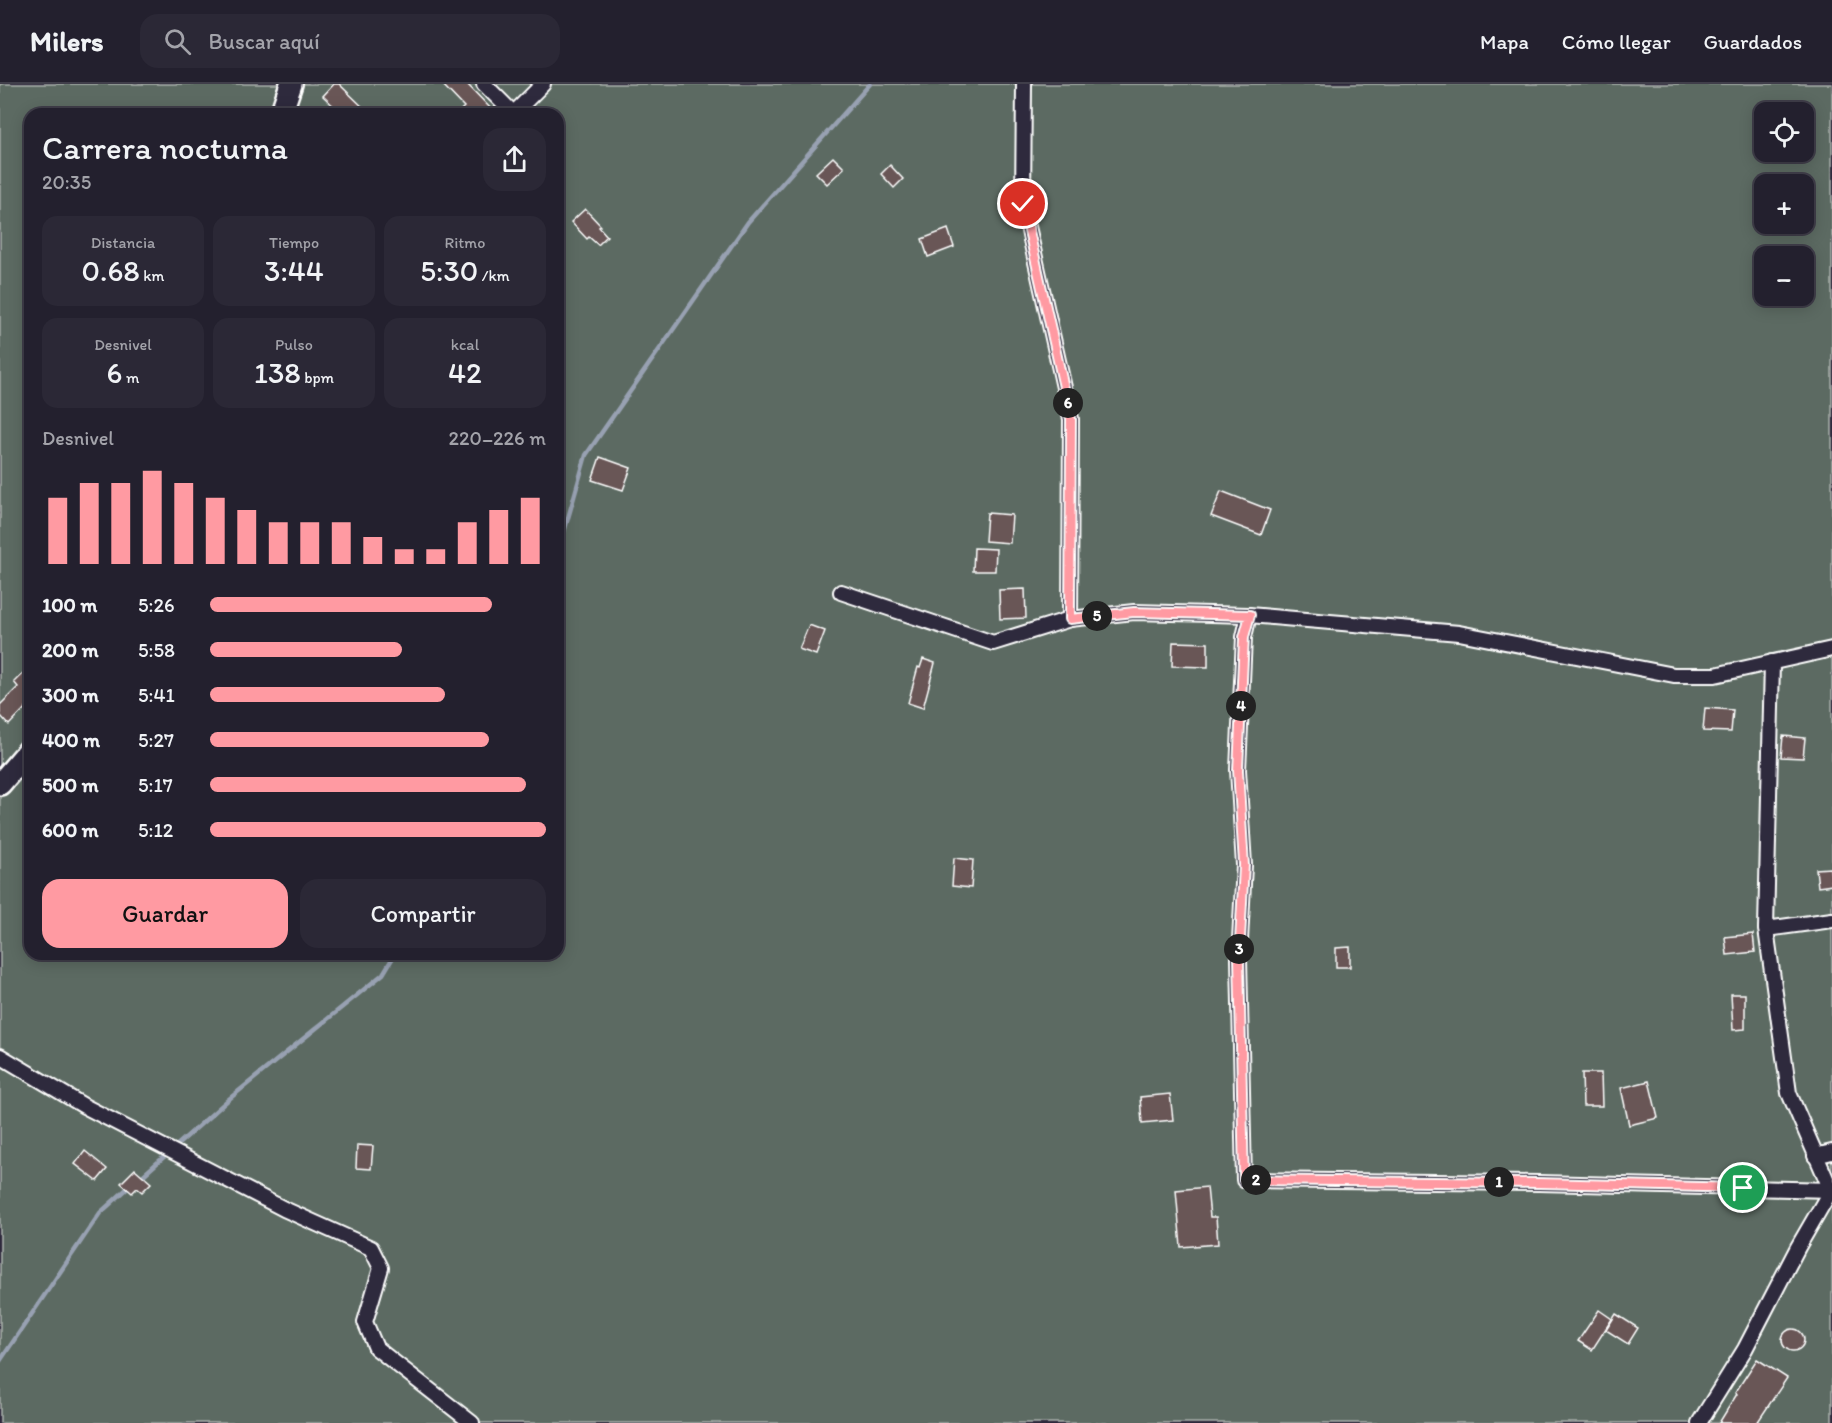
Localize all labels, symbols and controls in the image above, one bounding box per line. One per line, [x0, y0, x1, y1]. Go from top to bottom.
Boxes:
search box [140, 14, 560, 68]
text: Milers [30, 24, 104, 58]
icon: search [161, 25, 194, 58]
text: Buscar aquí [209, 28, 320, 55]
text: Mapa [1480, 29, 1529, 54]
text: Cómo llegar [1562, 29, 1671, 54]
text: Guardados [1704, 29, 1802, 54]
map controls [1754, 102, 1814, 306]
button: locate [1754, 102, 1814, 162]
text: Carrera nocturna [42, 128, 288, 167]
button: share [483, 128, 546, 191]
text: 20:35 [42, 170, 91, 194]
button: + [1754, 174, 1814, 234]
pin [997, 178, 1048, 229]
icon: check [1006, 187, 1039, 220]
text: Distancia [91, 233, 155, 252]
text: Tiempo [269, 233, 319, 252]
text: Ritmo [445, 233, 485, 252]
button: − [1754, 246, 1814, 306]
text: 0.68 [82, 252, 140, 289]
text: 3:44 [264, 252, 324, 289]
text: 5:30 [420, 252, 478, 289]
text: km [140, 266, 164, 285]
text: /km [478, 266, 510, 285]
text: Desnivel [94, 335, 152, 354]
text: Pulso [275, 335, 313, 354]
text: kcal [451, 335, 479, 354]
text: 6 [107, 354, 122, 391]
text: 138 [254, 354, 301, 391]
text: 42 [448, 354, 482, 391]
text: m [122, 368, 139, 387]
text: bpm [301, 368, 334, 387]
pin: 6 [1053, 388, 1083, 418]
text: 6 [1064, 393, 1072, 412]
text: Desnivel [42, 426, 114, 450]
text: 220–226 m [449, 426, 546, 450]
text: 100 m [42, 593, 97, 617]
text: 5:26 [138, 593, 175, 617]
pin: 5 [1082, 601, 1112, 631]
text: 5 [1093, 606, 1101, 625]
text: 200 m [42, 638, 98, 662]
text: 5:58 [138, 638, 175, 662]
text: 300 m [42, 683, 99, 707]
text: 5:41 [138, 683, 175, 707]
pin: 4 [1226, 691, 1256, 721]
text: 4 [1236, 696, 1246, 715]
text: 400 m [42, 728, 100, 752]
text: 5:27 [138, 728, 174, 752]
text: 500 m [42, 773, 98, 797]
text: 5:17 [138, 773, 173, 797]
text: 600 m [42, 818, 99, 842]
text: 5:12 [138, 818, 173, 842]
button: Guardar [42, 879, 288, 948]
button: Compartir [300, 879, 546, 948]
pin: 3 [1224, 934, 1254, 964]
text: 3 [1235, 939, 1243, 958]
pin [1717, 1162, 1768, 1213]
pin: 2 [1241, 1165, 1271, 1195]
pin: 1 [1484, 1167, 1514, 1197]
text: 2 [1252, 1170, 1260, 1189]
icon: arrive [1726, 1171, 1759, 1204]
text: 1 [1495, 1172, 1503, 1191]

